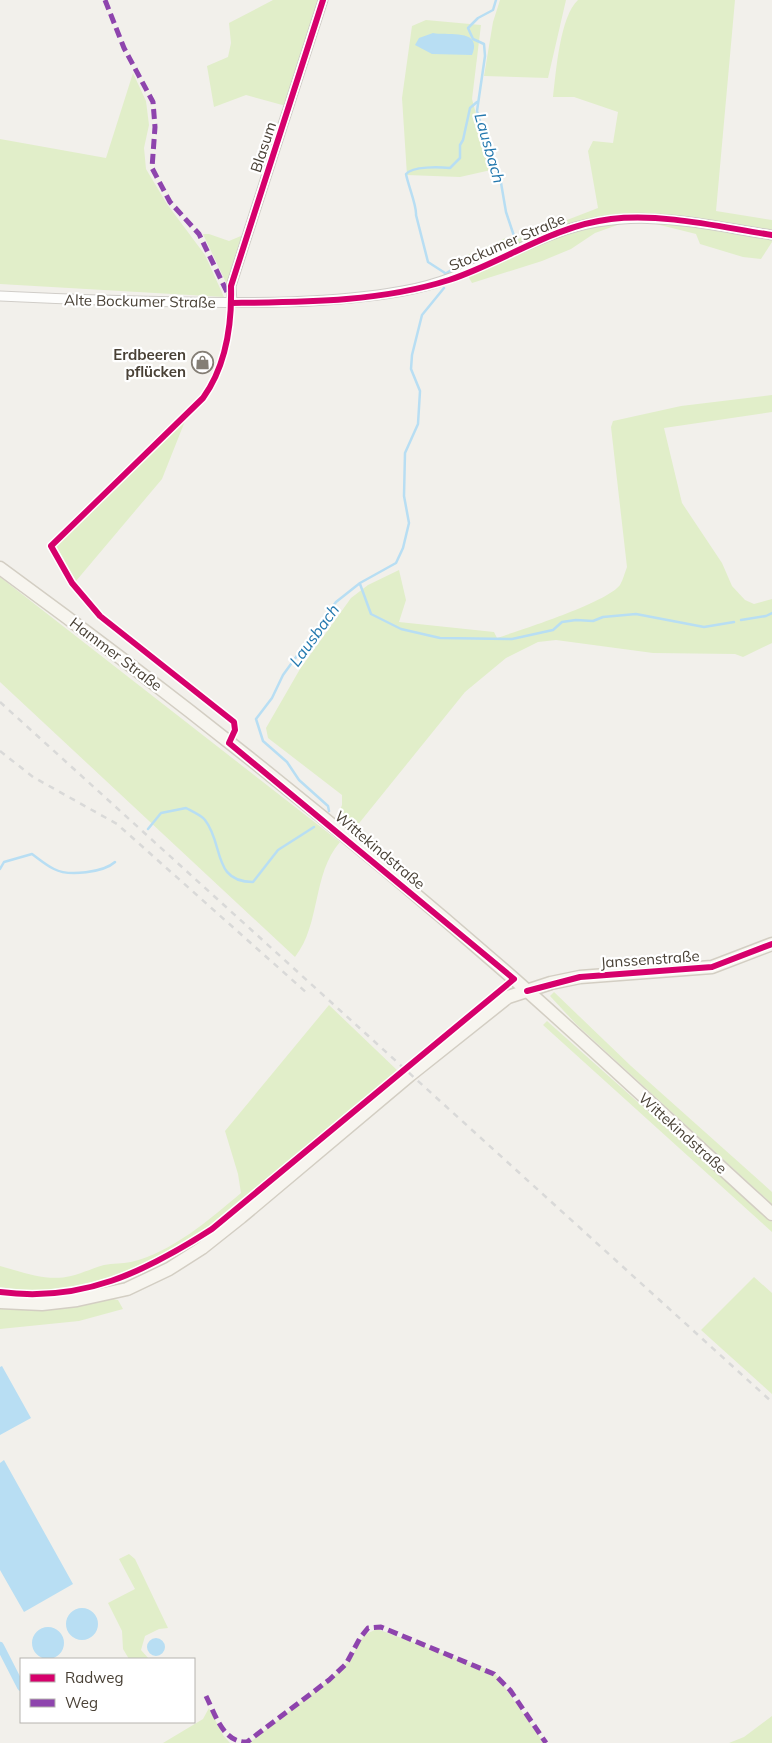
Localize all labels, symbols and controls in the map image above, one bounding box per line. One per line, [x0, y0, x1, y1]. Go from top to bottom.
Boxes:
water label: Lausbach [470, 111, 510, 185]
street label: Blasum [246, 119, 280, 175]
street label: Stockumer Straße [446, 209, 568, 275]
street label: Alte Bockumer Straße [64, 290, 216, 312]
place label: Erdbeeren pflücken [113, 345, 186, 381]
shop icon: Erdbeeren pflücken [190, 351, 214, 375]
water label: Lausbach [285, 600, 343, 670]
street label: Hammer Straße [66, 613, 166, 695]
street label: Wittekindstraße [331, 807, 429, 893]
street label: Janssenstraße [600, 946, 700, 972]
street label: Wittekindstraße [635, 1088, 731, 1178]
legend [20, 1658, 195, 1723]
text: Radweg [65, 1668, 123, 1687]
text: Weg [65, 1693, 98, 1712]

